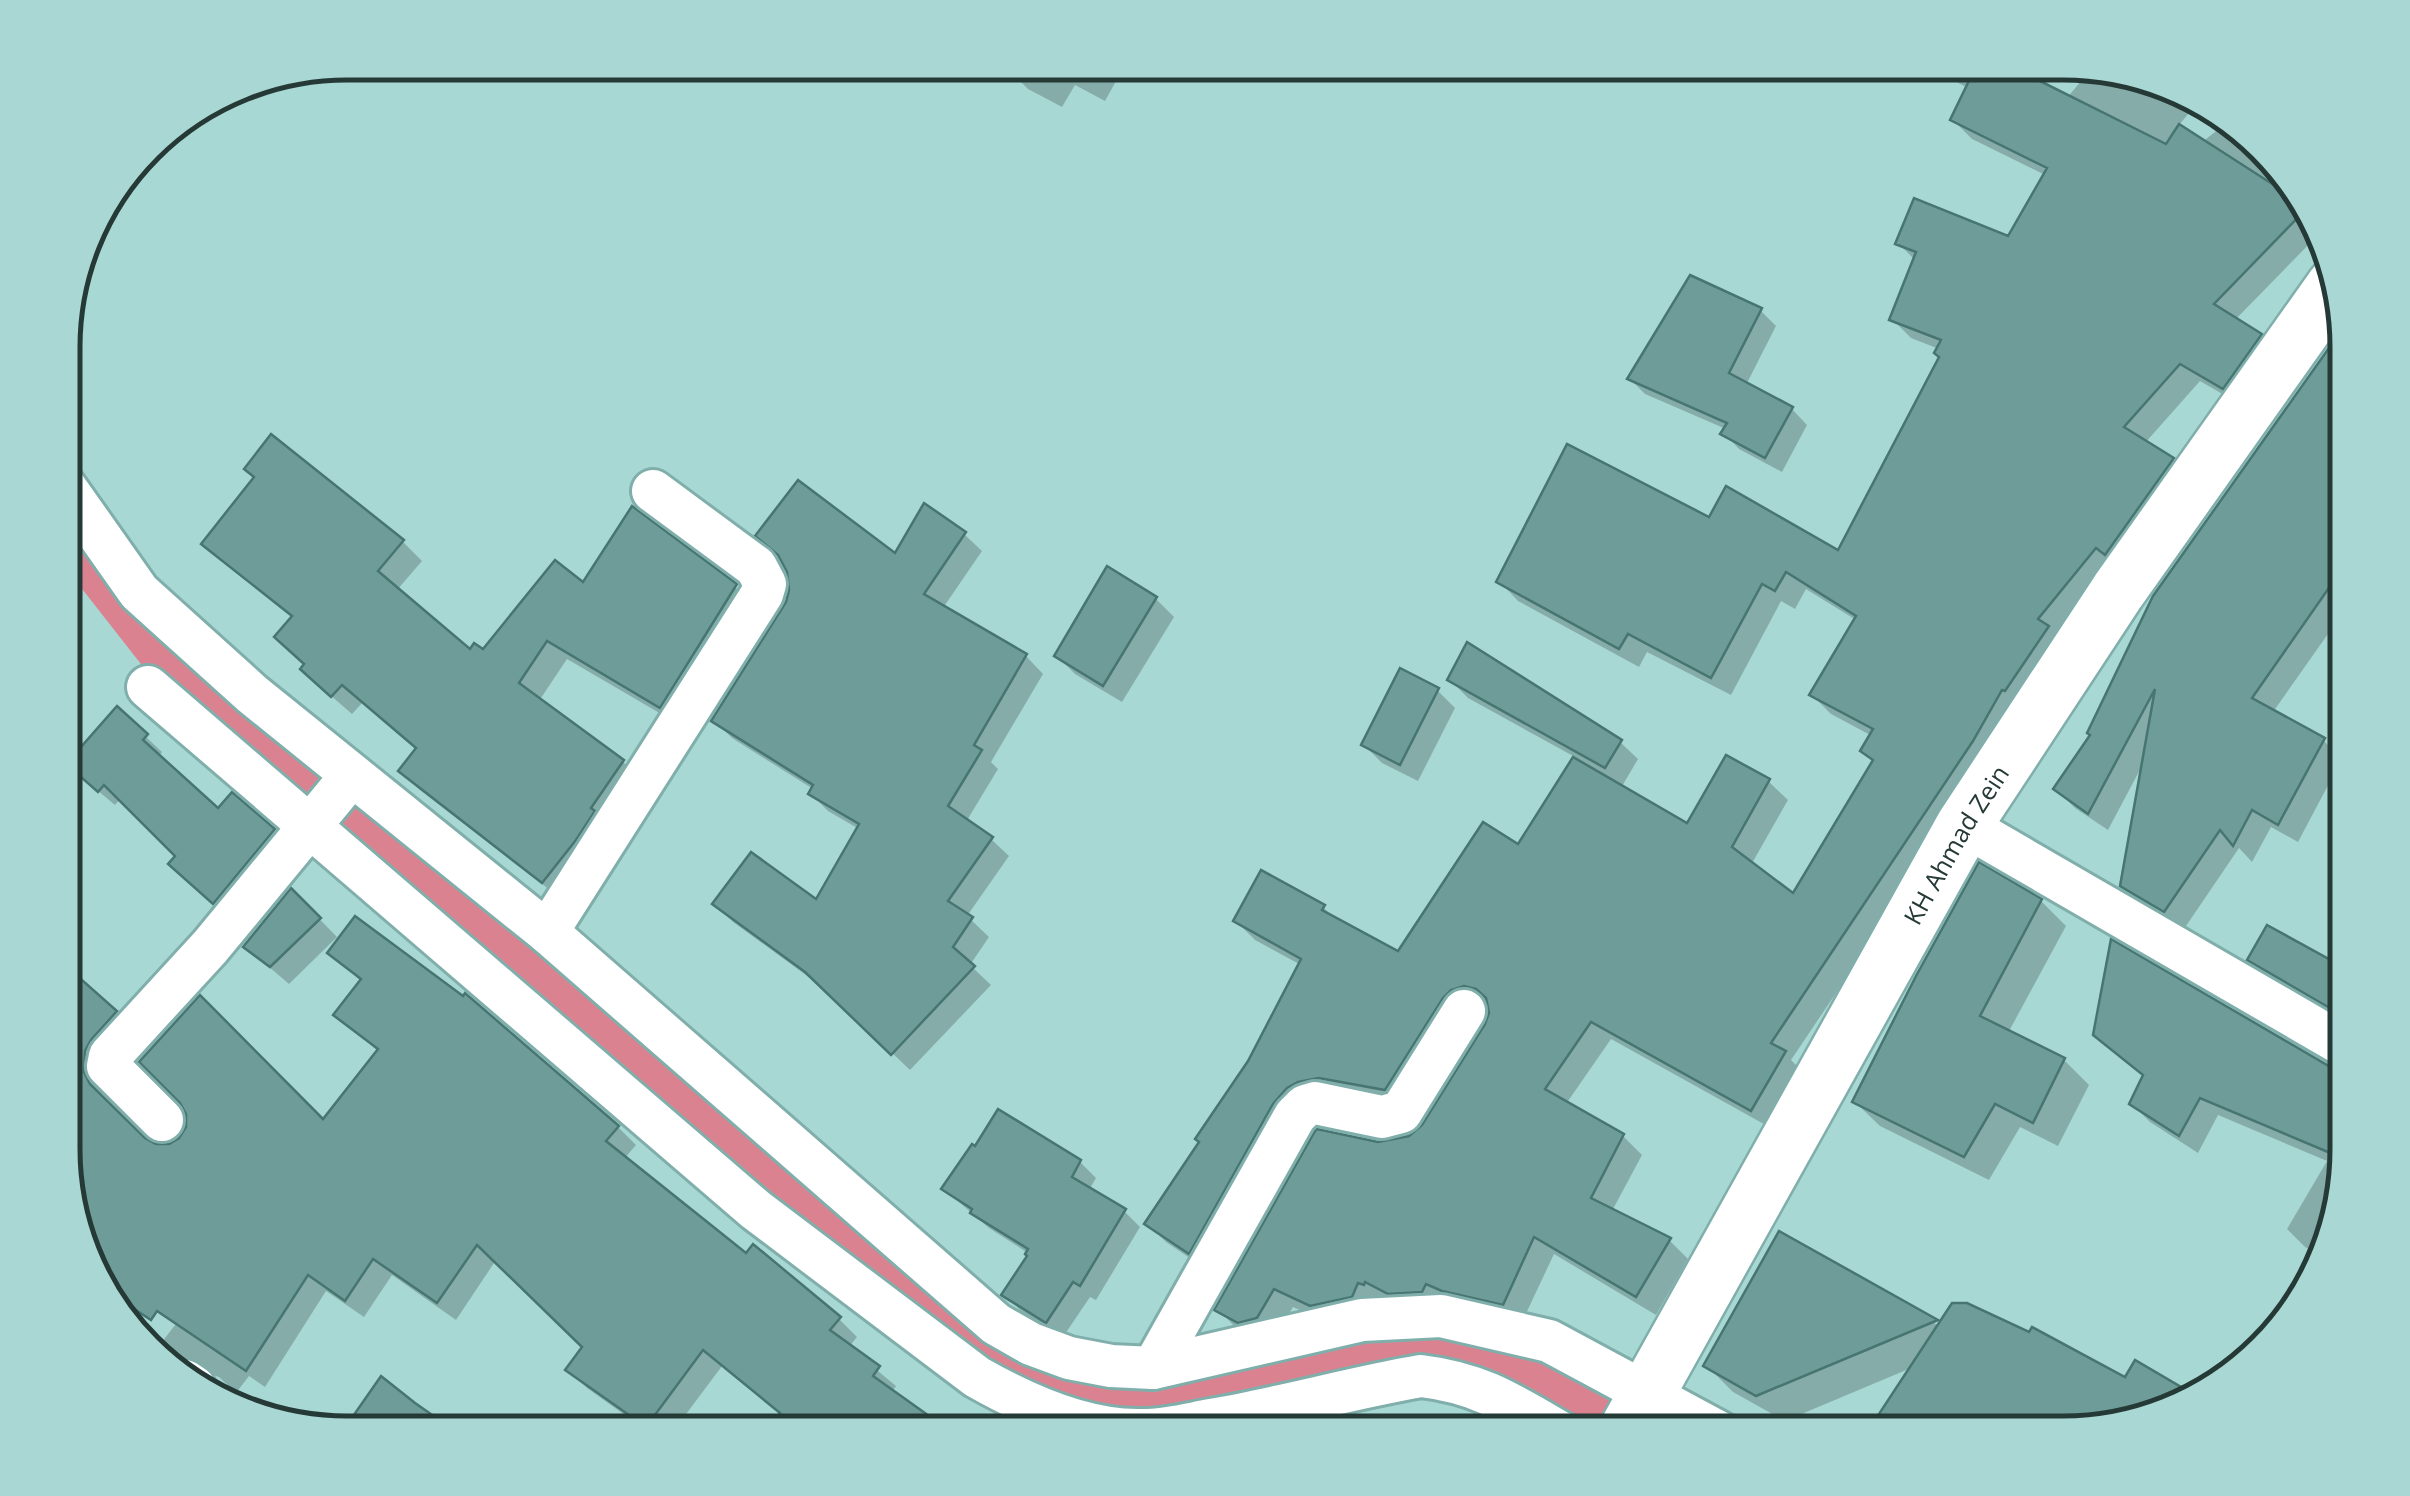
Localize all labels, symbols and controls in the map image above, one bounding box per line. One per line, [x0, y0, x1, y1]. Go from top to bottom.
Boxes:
street label: KH Ahmad Zein [1895, 758, 2016, 930]

